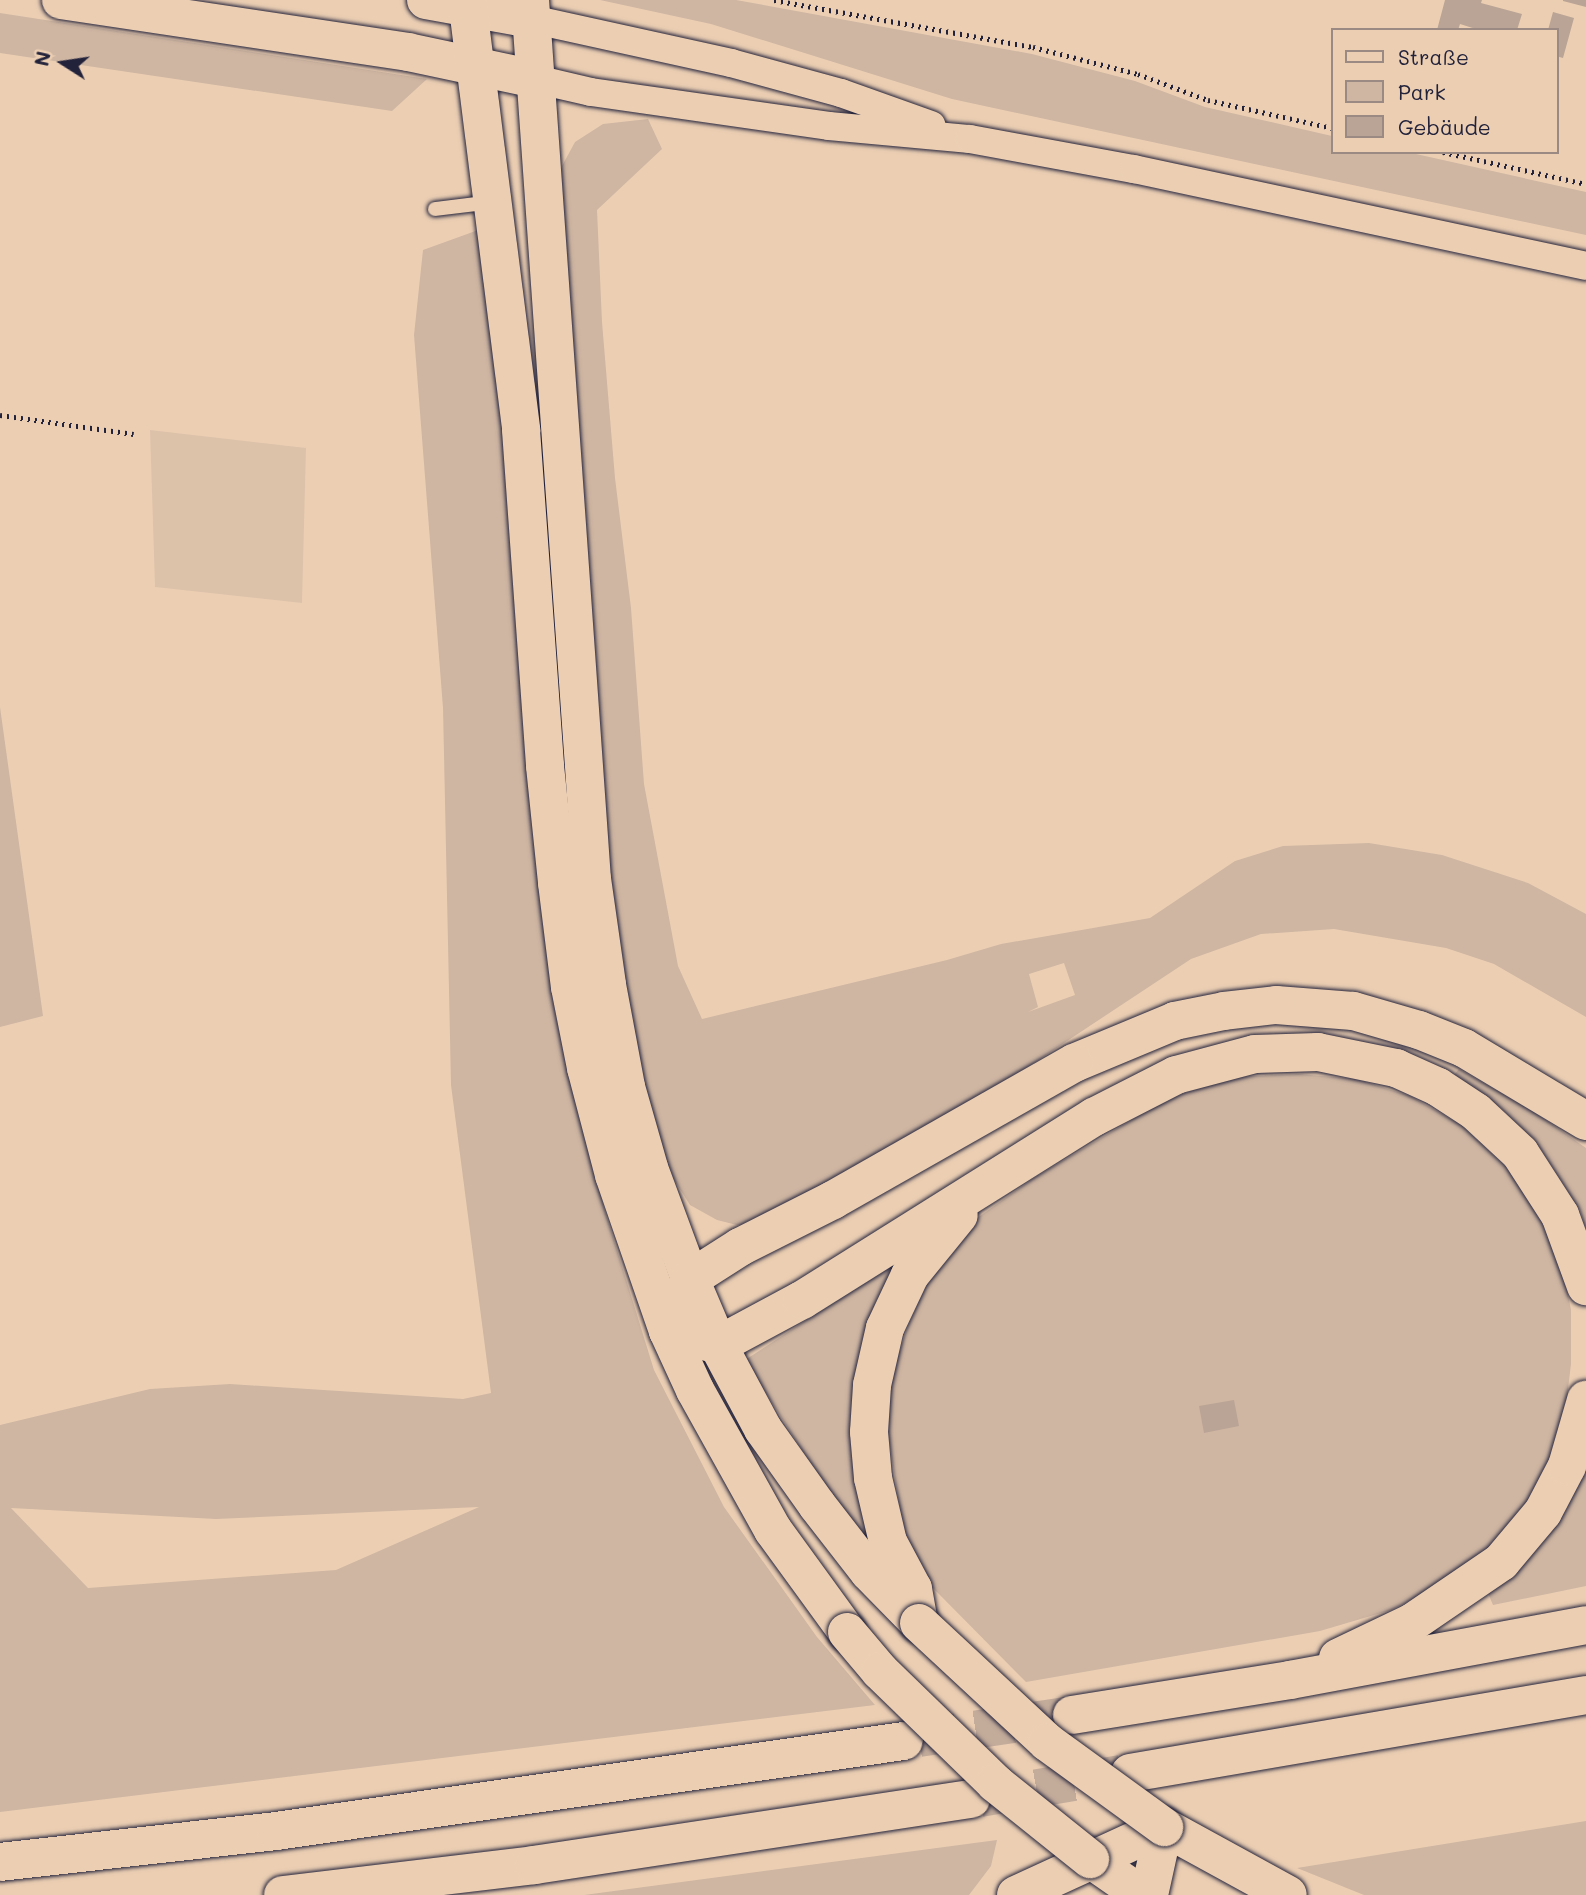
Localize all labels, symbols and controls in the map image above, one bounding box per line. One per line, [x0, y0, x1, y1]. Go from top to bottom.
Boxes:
north arrow [28, 28, 98, 98]
legend [1330, 28, 1558, 154]
text: Straße [1398, 43, 1469, 70]
text: N [28, 49, 56, 68]
text: Park [1398, 78, 1446, 105]
text: Gebäude [1398, 113, 1491, 140]

